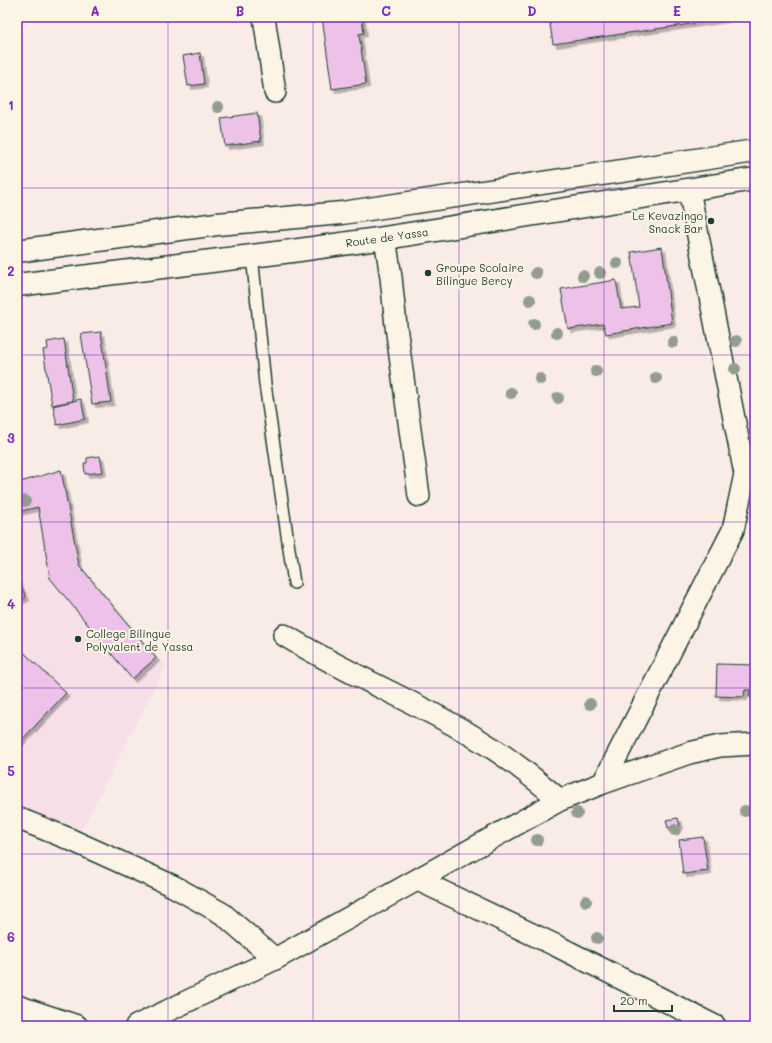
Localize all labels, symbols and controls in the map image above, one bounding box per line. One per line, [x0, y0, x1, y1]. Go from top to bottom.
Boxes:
text: A [90, 2, 100, 19]
text: B [236, 2, 245, 19]
text: C [381, 2, 391, 19]
text: D [527, 2, 537, 19]
text: E [673, 2, 681, 19]
text: 1 [8, 96, 14, 113]
place label: Le Kevazingo Snack Bar [632, 208, 703, 236]
marker: Le Kevazingo Snack Bar [706, 216, 716, 226]
street label: Route de Yassa [345, 224, 430, 250]
place label: Groupe Scolaire Bilingue Bercy [436, 260, 524, 288]
text: 2 [7, 262, 15, 279]
marker: Groupe Scolaire Bilingue Bercy [423, 268, 433, 278]
text: 3 [7, 429, 15, 446]
text: 4 [7, 595, 15, 612]
place label: College Bilingue Polyvalent de Yassa [86, 626, 193, 654]
marker: College Bilingue Polyvalent de Yassa [73, 634, 83, 644]
text: 5 [7, 762, 15, 779]
text: 6 [7, 928, 15, 945]
scale bar [614, 987, 672, 1013]
text: 20 m [620, 992, 648, 1008]

